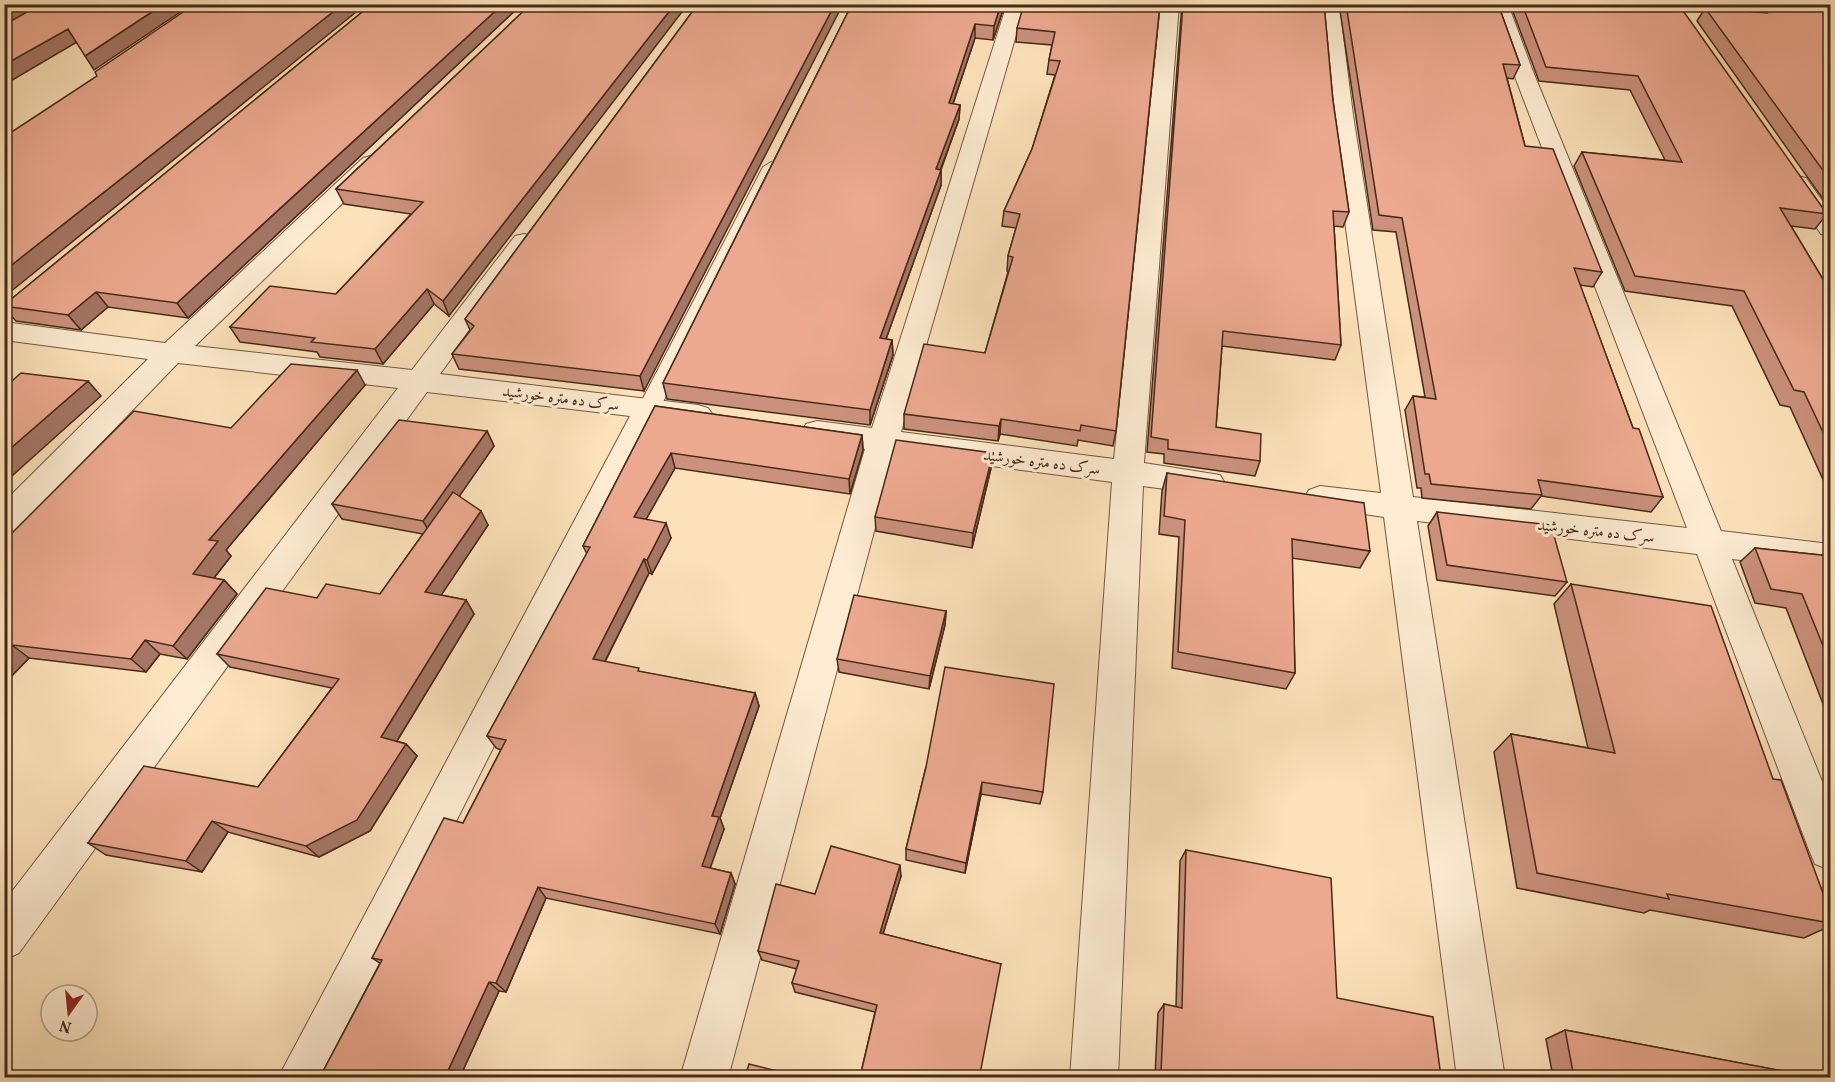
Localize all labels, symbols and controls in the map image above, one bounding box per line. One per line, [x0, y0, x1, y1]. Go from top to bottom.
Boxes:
street label: سرک ده متره خورشید [501, 381, 621, 417]
street label: سرک ده متره خورشید [982, 445, 1102, 481]
street label: سرک ده متره خورشید [1536, 515, 1656, 549]
north arrow [39, 983, 99, 1043]
text: N [57, 1013, 74, 1038]

